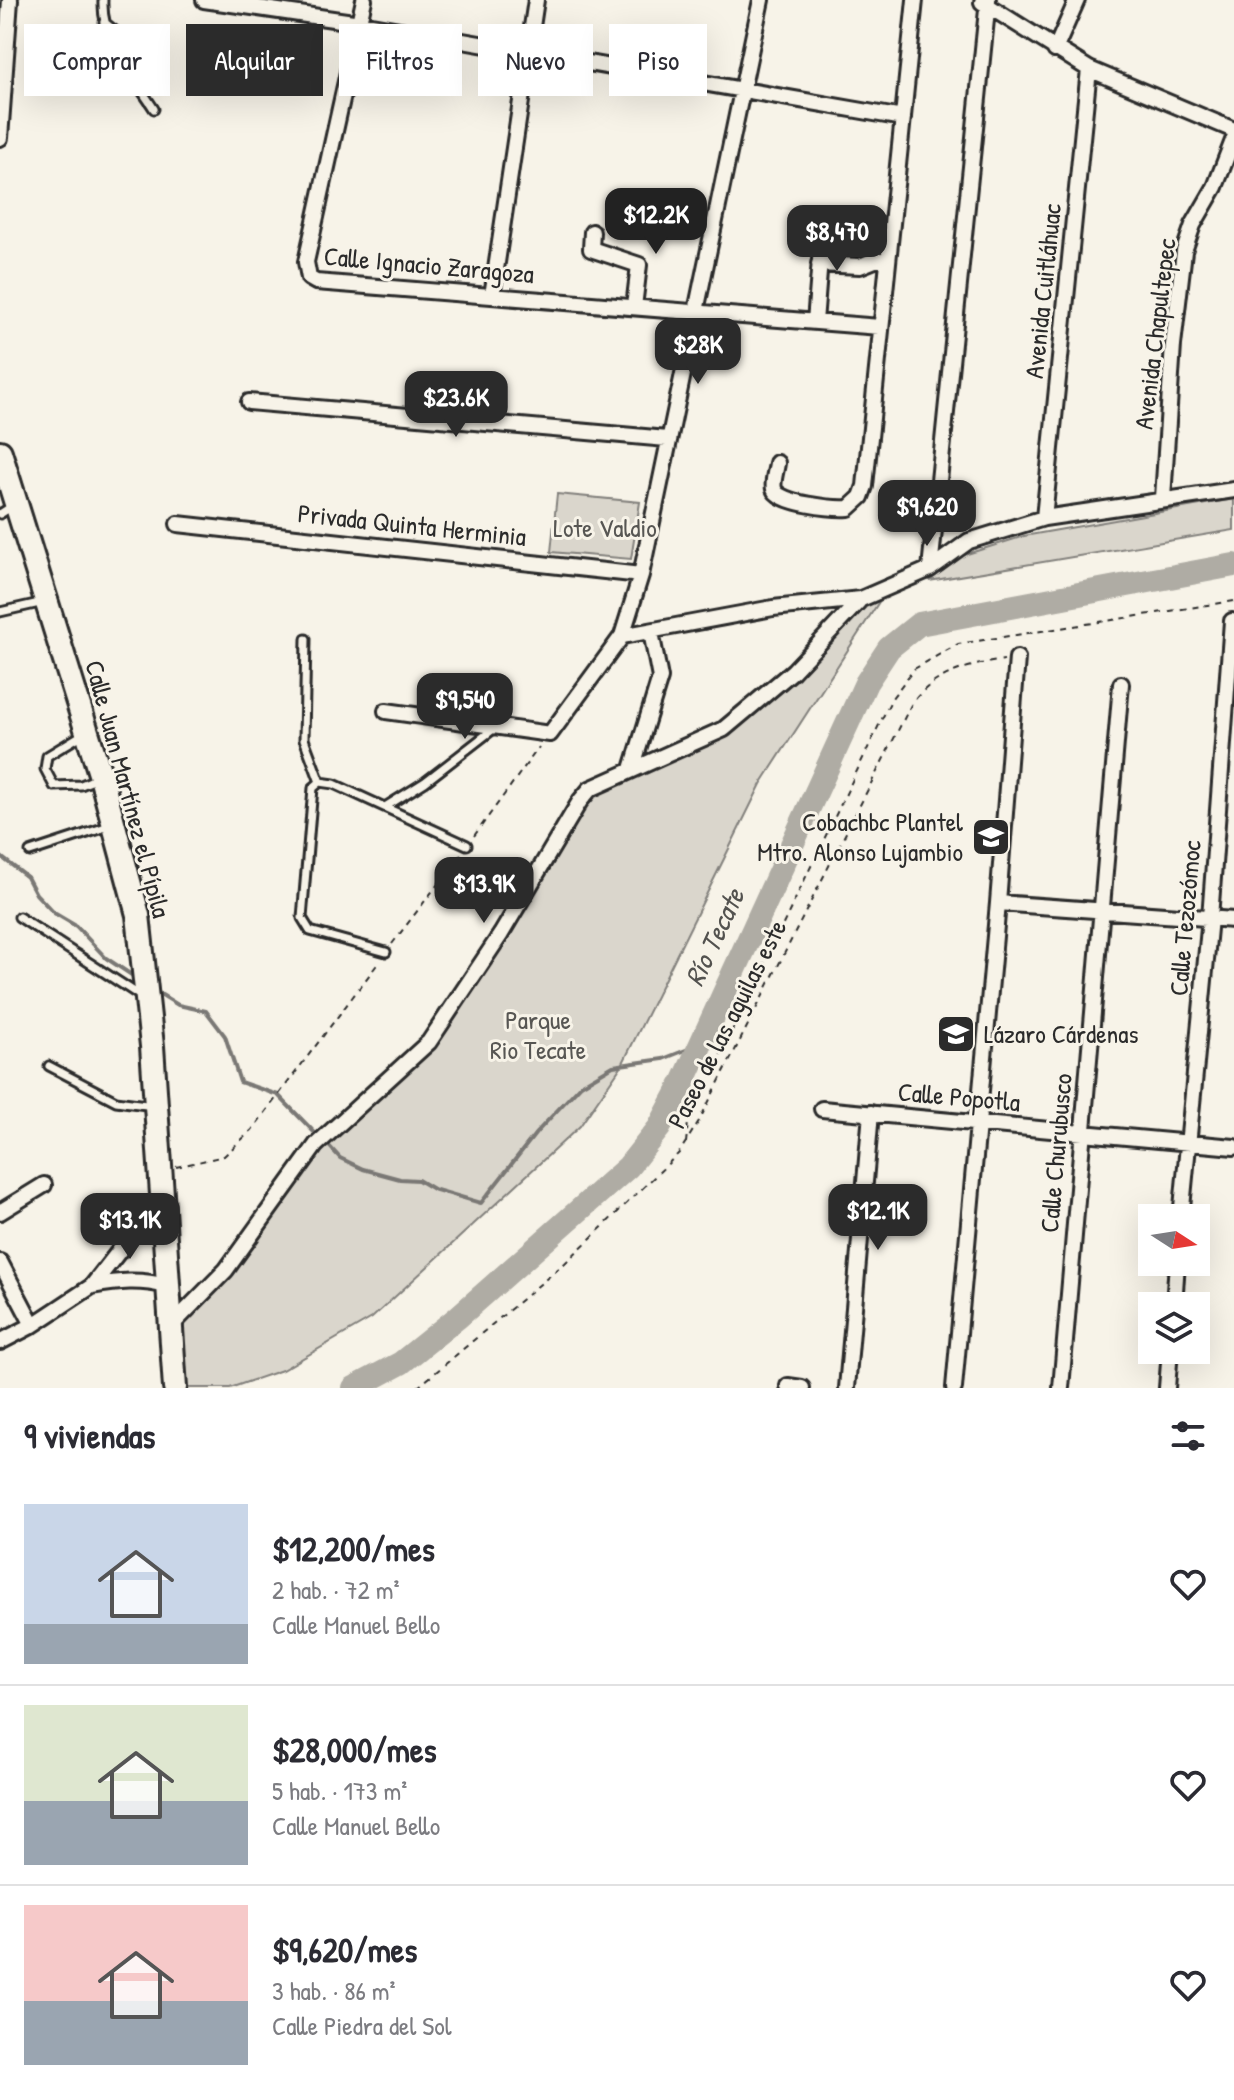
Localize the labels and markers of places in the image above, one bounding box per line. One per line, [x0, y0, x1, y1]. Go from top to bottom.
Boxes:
pin: $12.2K [591, 188, 721, 256]
pin: $8,470 [772, 205, 902, 273]
pin: $28K [651, 318, 745, 386]
pin: $23.6K [391, 371, 521, 439]
pin: $9,620 [862, 480, 992, 548]
pin: $9,540 [400, 673, 530, 741]
place label: Cobachbc Plantel Mtro. Alonso Lujambio [757, 804, 963, 869]
school or university icon: Cobachbc Plantel Mtro. Alonso Lujambio [970, 816, 1012, 858]
pin: $13.9K [419, 857, 549, 925]
school or university icon: Lázaro Cárdenas [935, 1013, 977, 1055]
place label: Lázaro Cárdenas [984, 1016, 1139, 1051]
pin: $12.1K [813, 1184, 943, 1252]
pin: $13.1K [65, 1193, 195, 1261]

